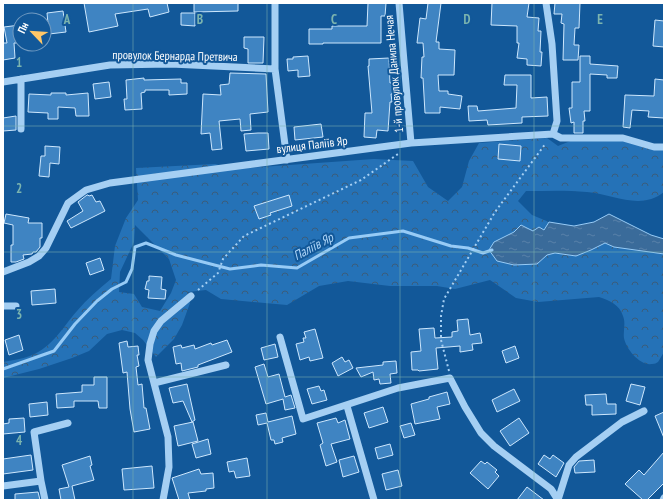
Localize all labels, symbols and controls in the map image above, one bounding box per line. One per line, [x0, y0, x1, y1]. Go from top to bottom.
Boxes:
text: A [63, 11, 71, 28]
text: B [197, 11, 203, 28]
text: C [331, 11, 337, 28]
text: D [464, 11, 471, 28]
text: E [597, 11, 603, 28]
north arrow [12, 12, 52, 52]
street label: 1-й провулок Данила Нечая [381, 14, 406, 134]
text: Пн [14, 20, 32, 36]
street label: провулок Бернарда Претвича [112, 47, 238, 64]
text: 1 [16, 54, 22, 71]
street label: вулиця Паліїв Яр [276, 133, 348, 156]
text: 2 [16, 180, 22, 197]
water label: Паліїв Яр [290, 228, 337, 264]
text: 3 [16, 306, 22, 323]
text: 4 [16, 432, 23, 449]

